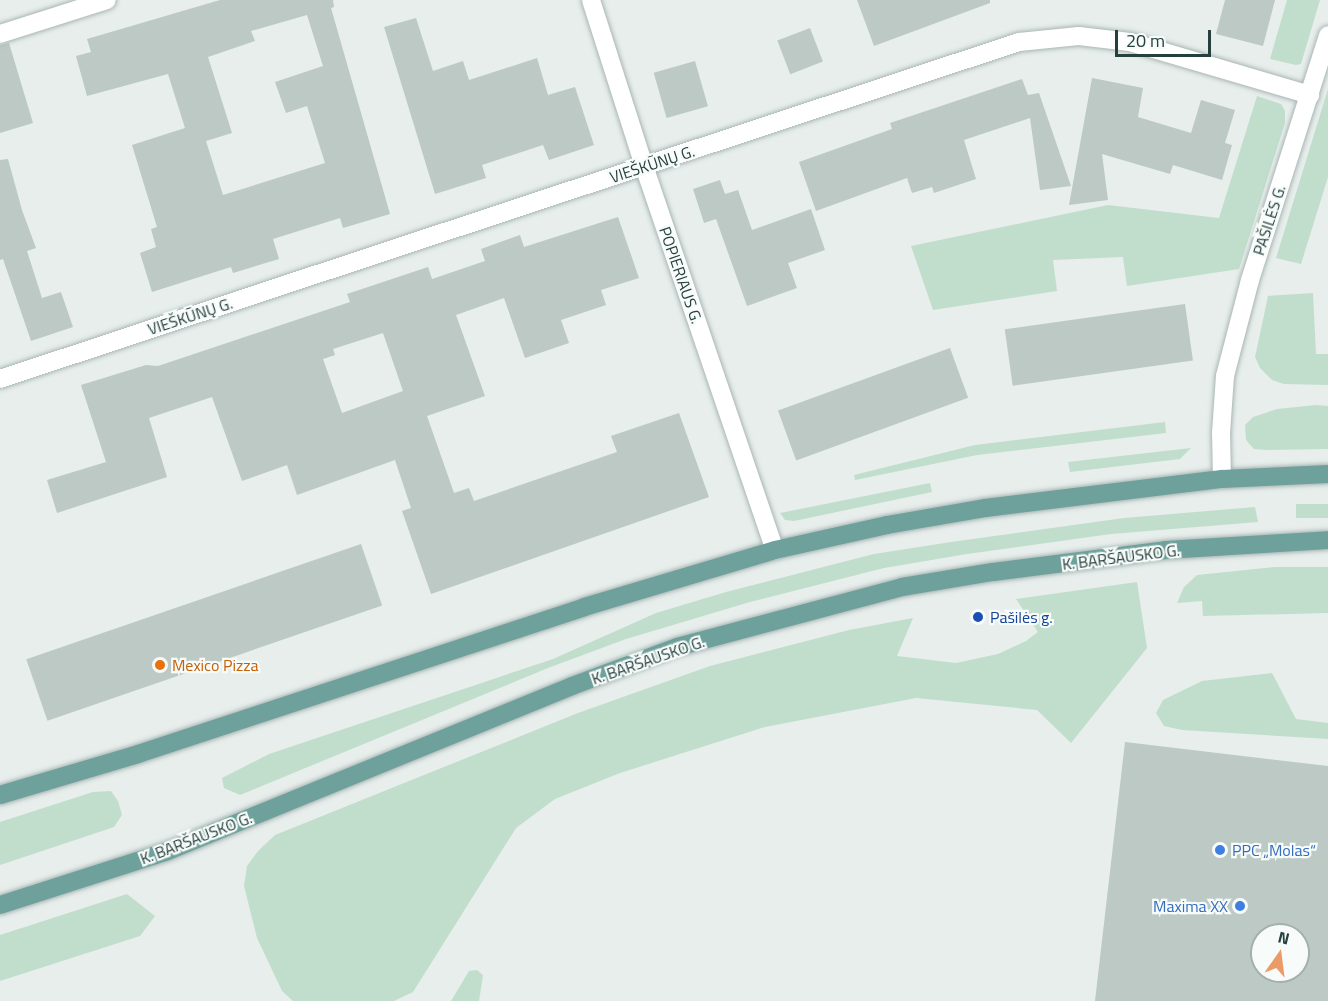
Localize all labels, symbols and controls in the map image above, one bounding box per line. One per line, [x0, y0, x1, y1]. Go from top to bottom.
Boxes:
scale bar [1118, 18, 1214, 56]
text: 20 m [1126, 27, 1165, 54]
street label: VIEŠKŪNŲ G. [607, 141, 697, 187]
street label: PAŠILĖS G. [1249, 182, 1289, 258]
street label: POPIERIAUS G. [655, 224, 707, 326]
street label: VIEŠKŪNŲ G. [145, 293, 235, 339]
street label: K. BARŠAUSKO G. [1061, 540, 1181, 574]
place label: Pašilės g. [990, 607, 1053, 627]
marker: Pašilės g. [971, 610, 985, 624]
street label: K. BARŠAUSKO G. [589, 632, 707, 688]
place label: Mexico Pizza [172, 655, 259, 675]
marker: Mexico Pizza [153, 658, 167, 672]
street label: K. BARŠAUSKO G. [137, 808, 255, 868]
place label: PPC „Molas“ [1232, 840, 1316, 860]
marker: PPC „Molas“ [1213, 843, 1227, 857]
place label: Maxima XX [1153, 896, 1228, 916]
marker: Maxima XX [1233, 899, 1247, 913]
north arrow [1250, 923, 1310, 983]
text: N [1276, 924, 1292, 950]

